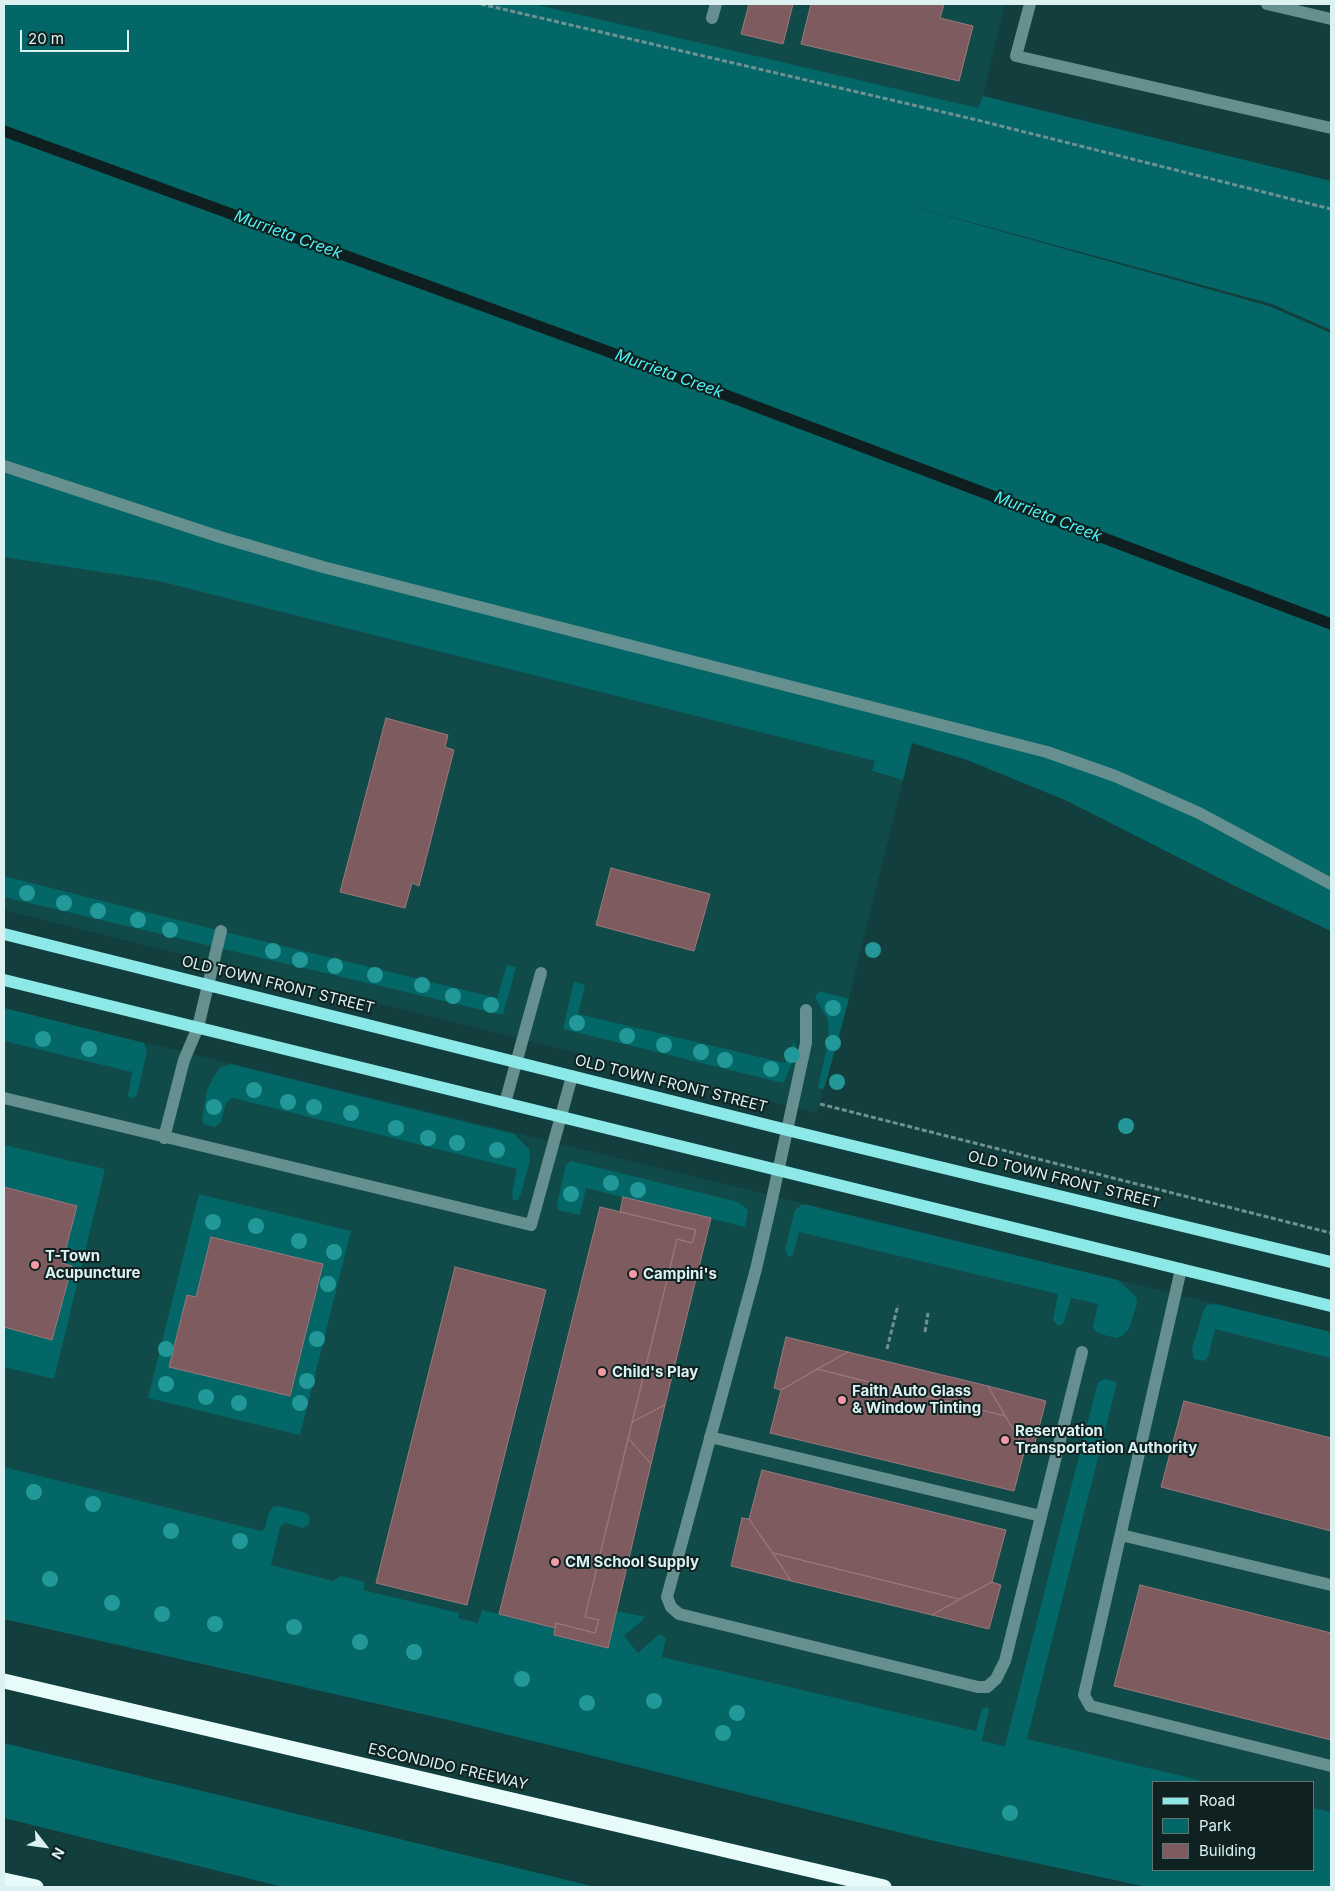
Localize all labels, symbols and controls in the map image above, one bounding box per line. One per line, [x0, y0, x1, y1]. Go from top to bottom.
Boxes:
scale bar [22, 20, 131, 52]
text: 20 m [28, 29, 64, 48]
water label: Murrieta Creek [231, 207, 345, 263]
water label: Murrieta Creek [612, 346, 726, 402]
water label: Murrieta Creek [992, 488, 1104, 546]
street label: OLD TOWN FRONT STREET [180, 952, 376, 1018]
street label: OLD TOWN FRONT STREET [573, 1051, 769, 1117]
street label: OLD TOWN FRONT STREET [966, 1147, 1162, 1213]
place label: T-Town Acupuncture [45, 1247, 140, 1282]
marker: T-Town Acupuncture [29, 1259, 41, 1271]
place label: Campini's [643, 1265, 717, 1283]
marker: Campini's [627, 1268, 639, 1280]
place label: Child's Play [612, 1363, 698, 1381]
marker: Child's Play [596, 1366, 608, 1378]
place label: Faith Auto Glass & Window Tinting [852, 1382, 981, 1417]
marker: Faith Auto Glass & Window Tinting [836, 1394, 848, 1406]
place label: Reservation Transportation Authority [1015, 1422, 1197, 1457]
marker: Reservation Transportation Authority [999, 1434, 1011, 1446]
place label: CM School Supply [565, 1553, 699, 1571]
marker: CM School Supply [549, 1556, 561, 1568]
street label: ESCONDIDO FREEWAY [366, 1740, 530, 1794]
legend [1152, 1781, 1315, 1871]
text: Road [1199, 1791, 1235, 1810]
text: Park [1199, 1816, 1231, 1835]
north arrow [20, 1821, 70, 1871]
text: Building [1199, 1841, 1256, 1860]
text: N [48, 1845, 68, 1863]

